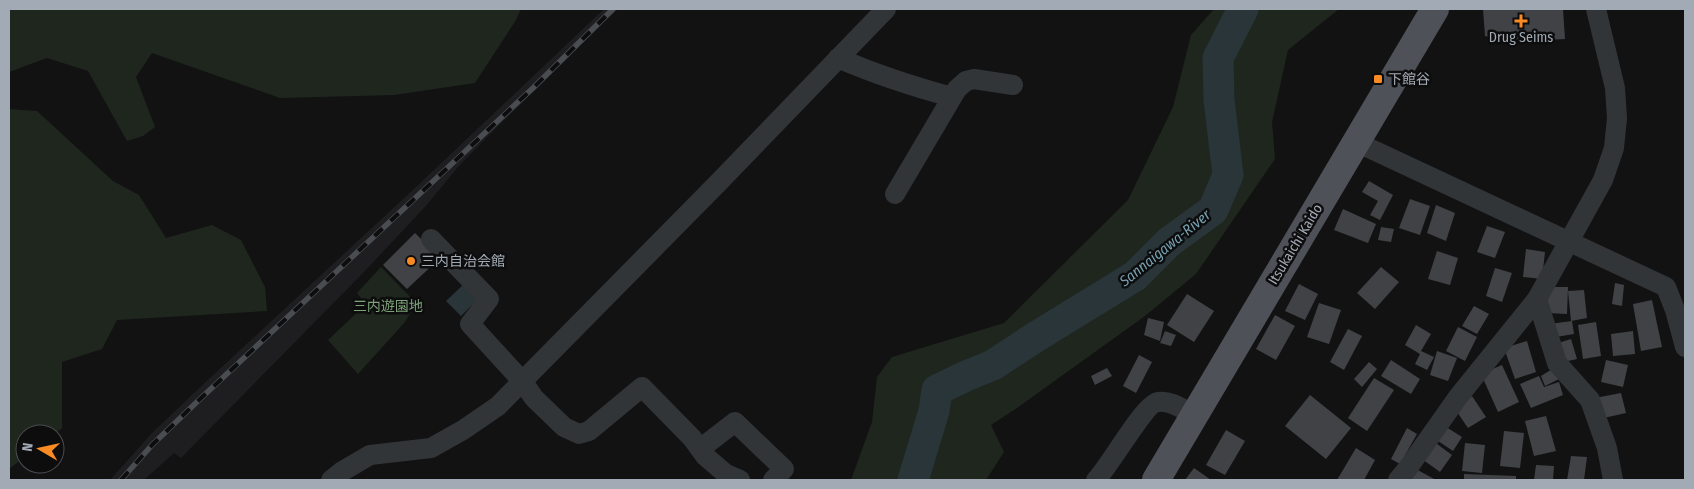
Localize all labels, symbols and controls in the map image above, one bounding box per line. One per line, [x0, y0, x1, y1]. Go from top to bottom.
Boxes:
marker: Drug Seims [1515, 15, 1527, 27]
place label: Drug Seims [1489, 29, 1553, 46]
place label: 下館谷 [1388, 71, 1430, 88]
marker: 下館谷 [1372, 73, 1384, 85]
street label: Itsukaichi Kaido [1265, 201, 1326, 288]
water label: Sannaigawa-River [1115, 205, 1215, 291]
place label: 三内自治会館 [421, 253, 505, 270]
marker: 三内自治会館 [405, 255, 417, 267]
park label: 三内遊園地 [353, 298, 423, 315]
north arrow [15, 424, 65, 474]
text: N [19, 442, 37, 453]

